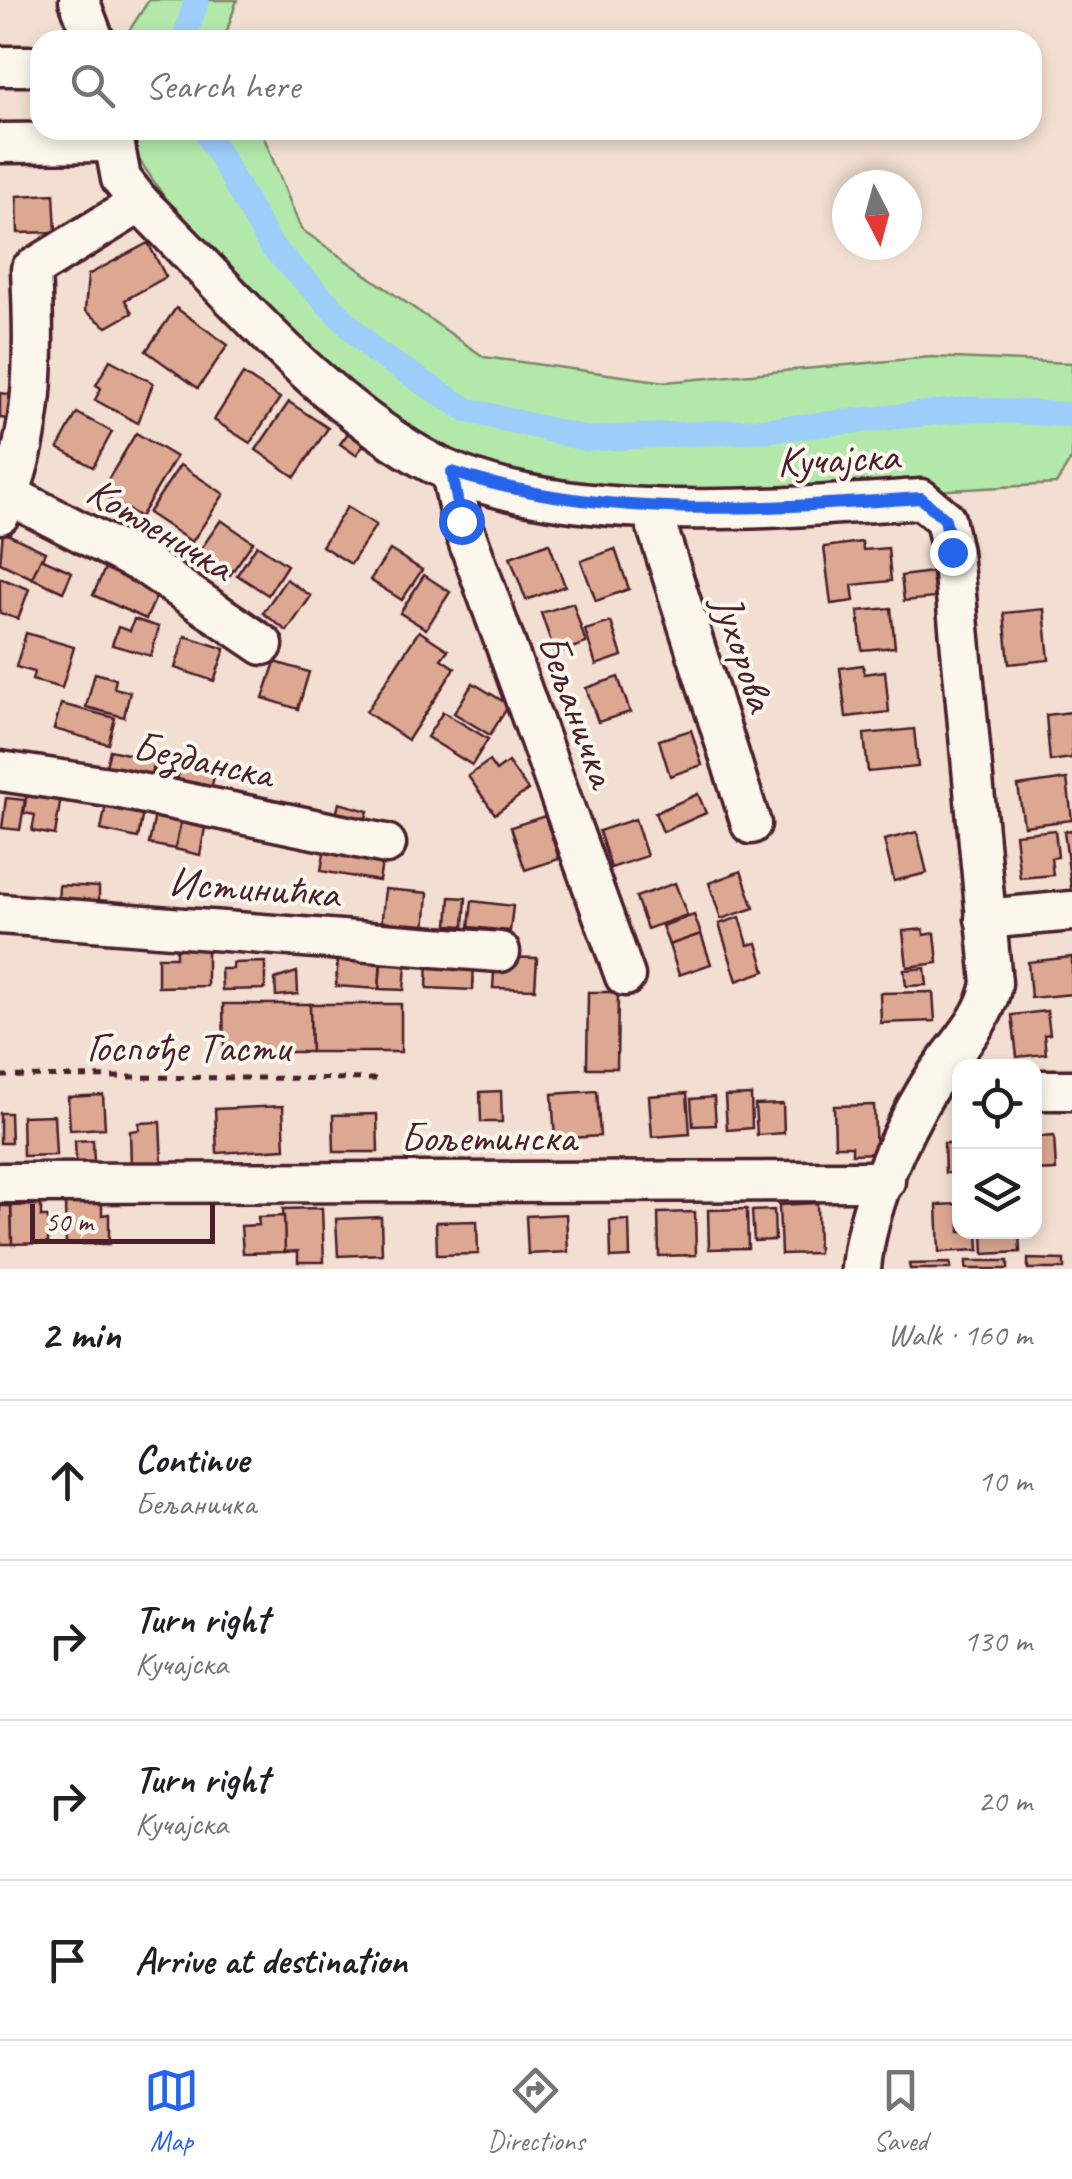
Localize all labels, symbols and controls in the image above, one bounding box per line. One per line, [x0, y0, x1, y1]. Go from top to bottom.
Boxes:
search box [30, 30, 1042, 140]
icon: search [65, 58, 120, 113]
text: Search here [145, 62, 300, 109]
north arrow [832, 170, 922, 260]
street label: Кучајска [776, 429, 903, 489]
street label: Котленичка [77, 465, 245, 595]
route start [439, 499, 485, 545]
route end [930, 530, 976, 576]
street label: Јухорова [700, 586, 788, 720]
street label: Бељаничка [525, 626, 630, 797]
street label: Безданска [128, 719, 281, 801]
street label: Истинићка [167, 856, 344, 921]
street label: Госпође Тасти [87, 1021, 293, 1074]
map controls [952, 1059, 1042, 1239]
button: locate [952, 1059, 1042, 1149]
street label: Бољетинска [400, 1111, 580, 1164]
button: layers [952, 1149, 1042, 1239]
scale bar [30, 1199, 215, 1244]
text: 50 m [45, 1204, 93, 1239]
text: 2 min [40, 1308, 120, 1361]
text: Walk · 160 m [888, 1314, 1032, 1355]
text: Continue [135, 1436, 249, 1483]
icon: ahead [40, 1453, 95, 1508]
text: 10 m [978, 1460, 1032, 1501]
text: Бељаничка [135, 1483, 256, 1524]
text: Turn right [135, 1596, 269, 1643]
icon: right [40, 1613, 95, 1668]
text: 130 m [963, 1620, 1032, 1661]
text: Кучајска [135, 1643, 228, 1684]
text: Turn right [135, 1756, 269, 1803]
icon: right [40, 1773, 95, 1828]
text: 20 m [978, 1780, 1032, 1821]
text: Кучајска [135, 1803, 228, 1844]
icon: arrive [40, 1933, 95, 1988]
text: Arrive at destination [135, 1937, 407, 1984]
tab: Map [144, 2063, 199, 2158]
tab: Directions [487, 2063, 585, 2158]
tab: Saved [873, 2063, 928, 2158]

